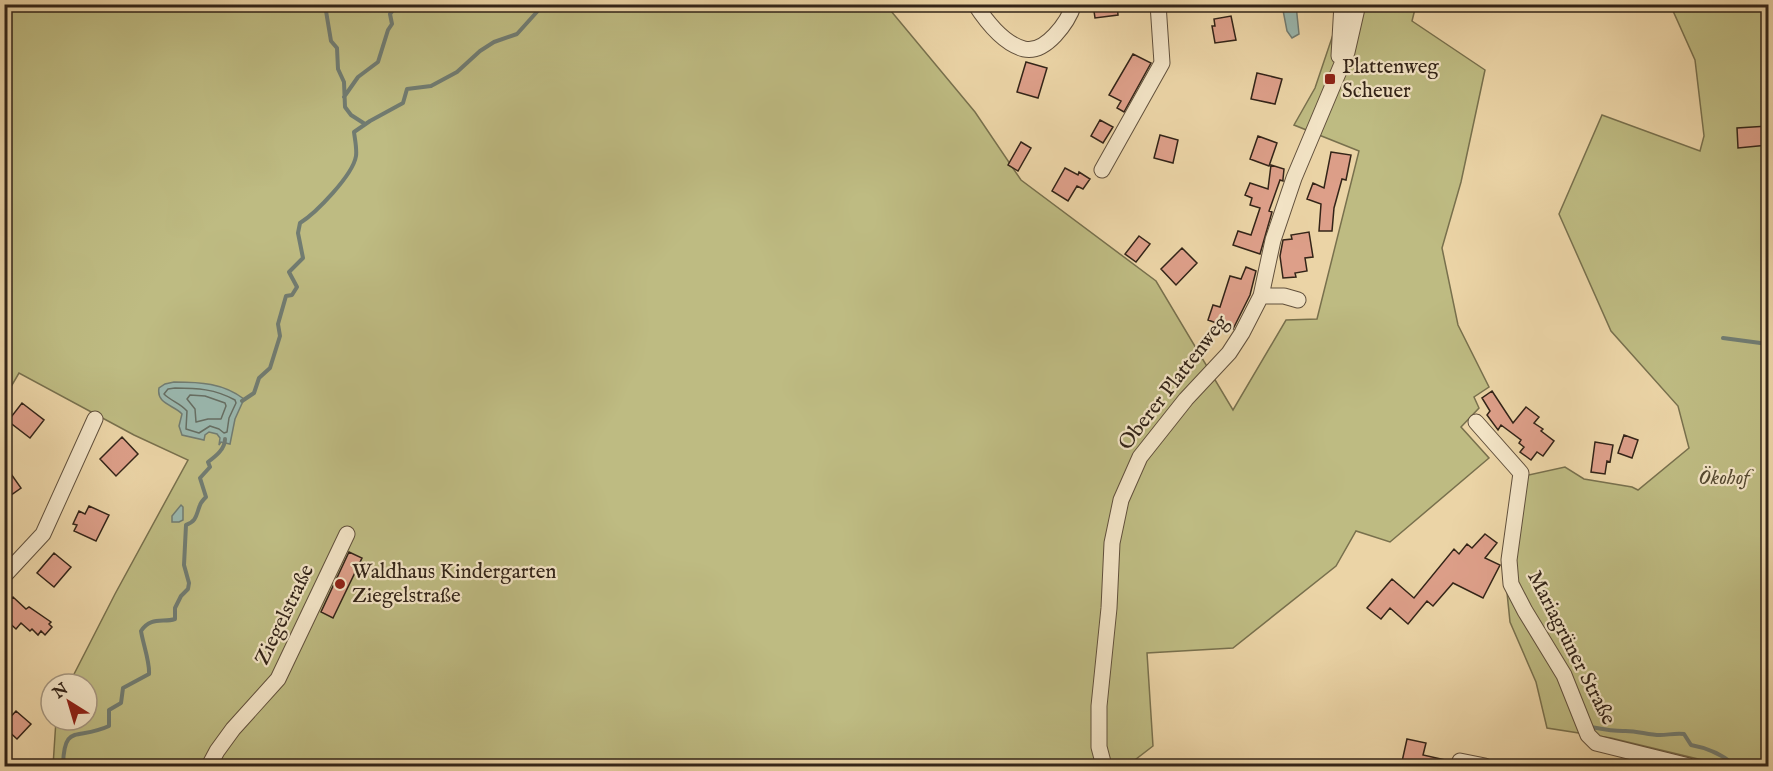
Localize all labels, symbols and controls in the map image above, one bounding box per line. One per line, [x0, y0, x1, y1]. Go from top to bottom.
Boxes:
place label: Plattenweg Scheuer [1342, 54, 1439, 105]
marker: Plattenweg Scheuer [1323, 72, 1337, 86]
street label: Oberer Plattenweg [1113, 309, 1236, 456]
park label: Ökohof [1698, 465, 1754, 492]
place label: Waldhaus Kindergarten Ziegelstraße [352, 559, 557, 610]
street label: Ziegelstraße [249, 560, 321, 670]
street label: Mariagrüner Straße [1520, 566, 1622, 730]
marker: Waldhaus Kindergarten Ziegelstraße [333, 577, 347, 591]
north arrow [39, 672, 99, 732]
text: N [49, 679, 73, 704]

